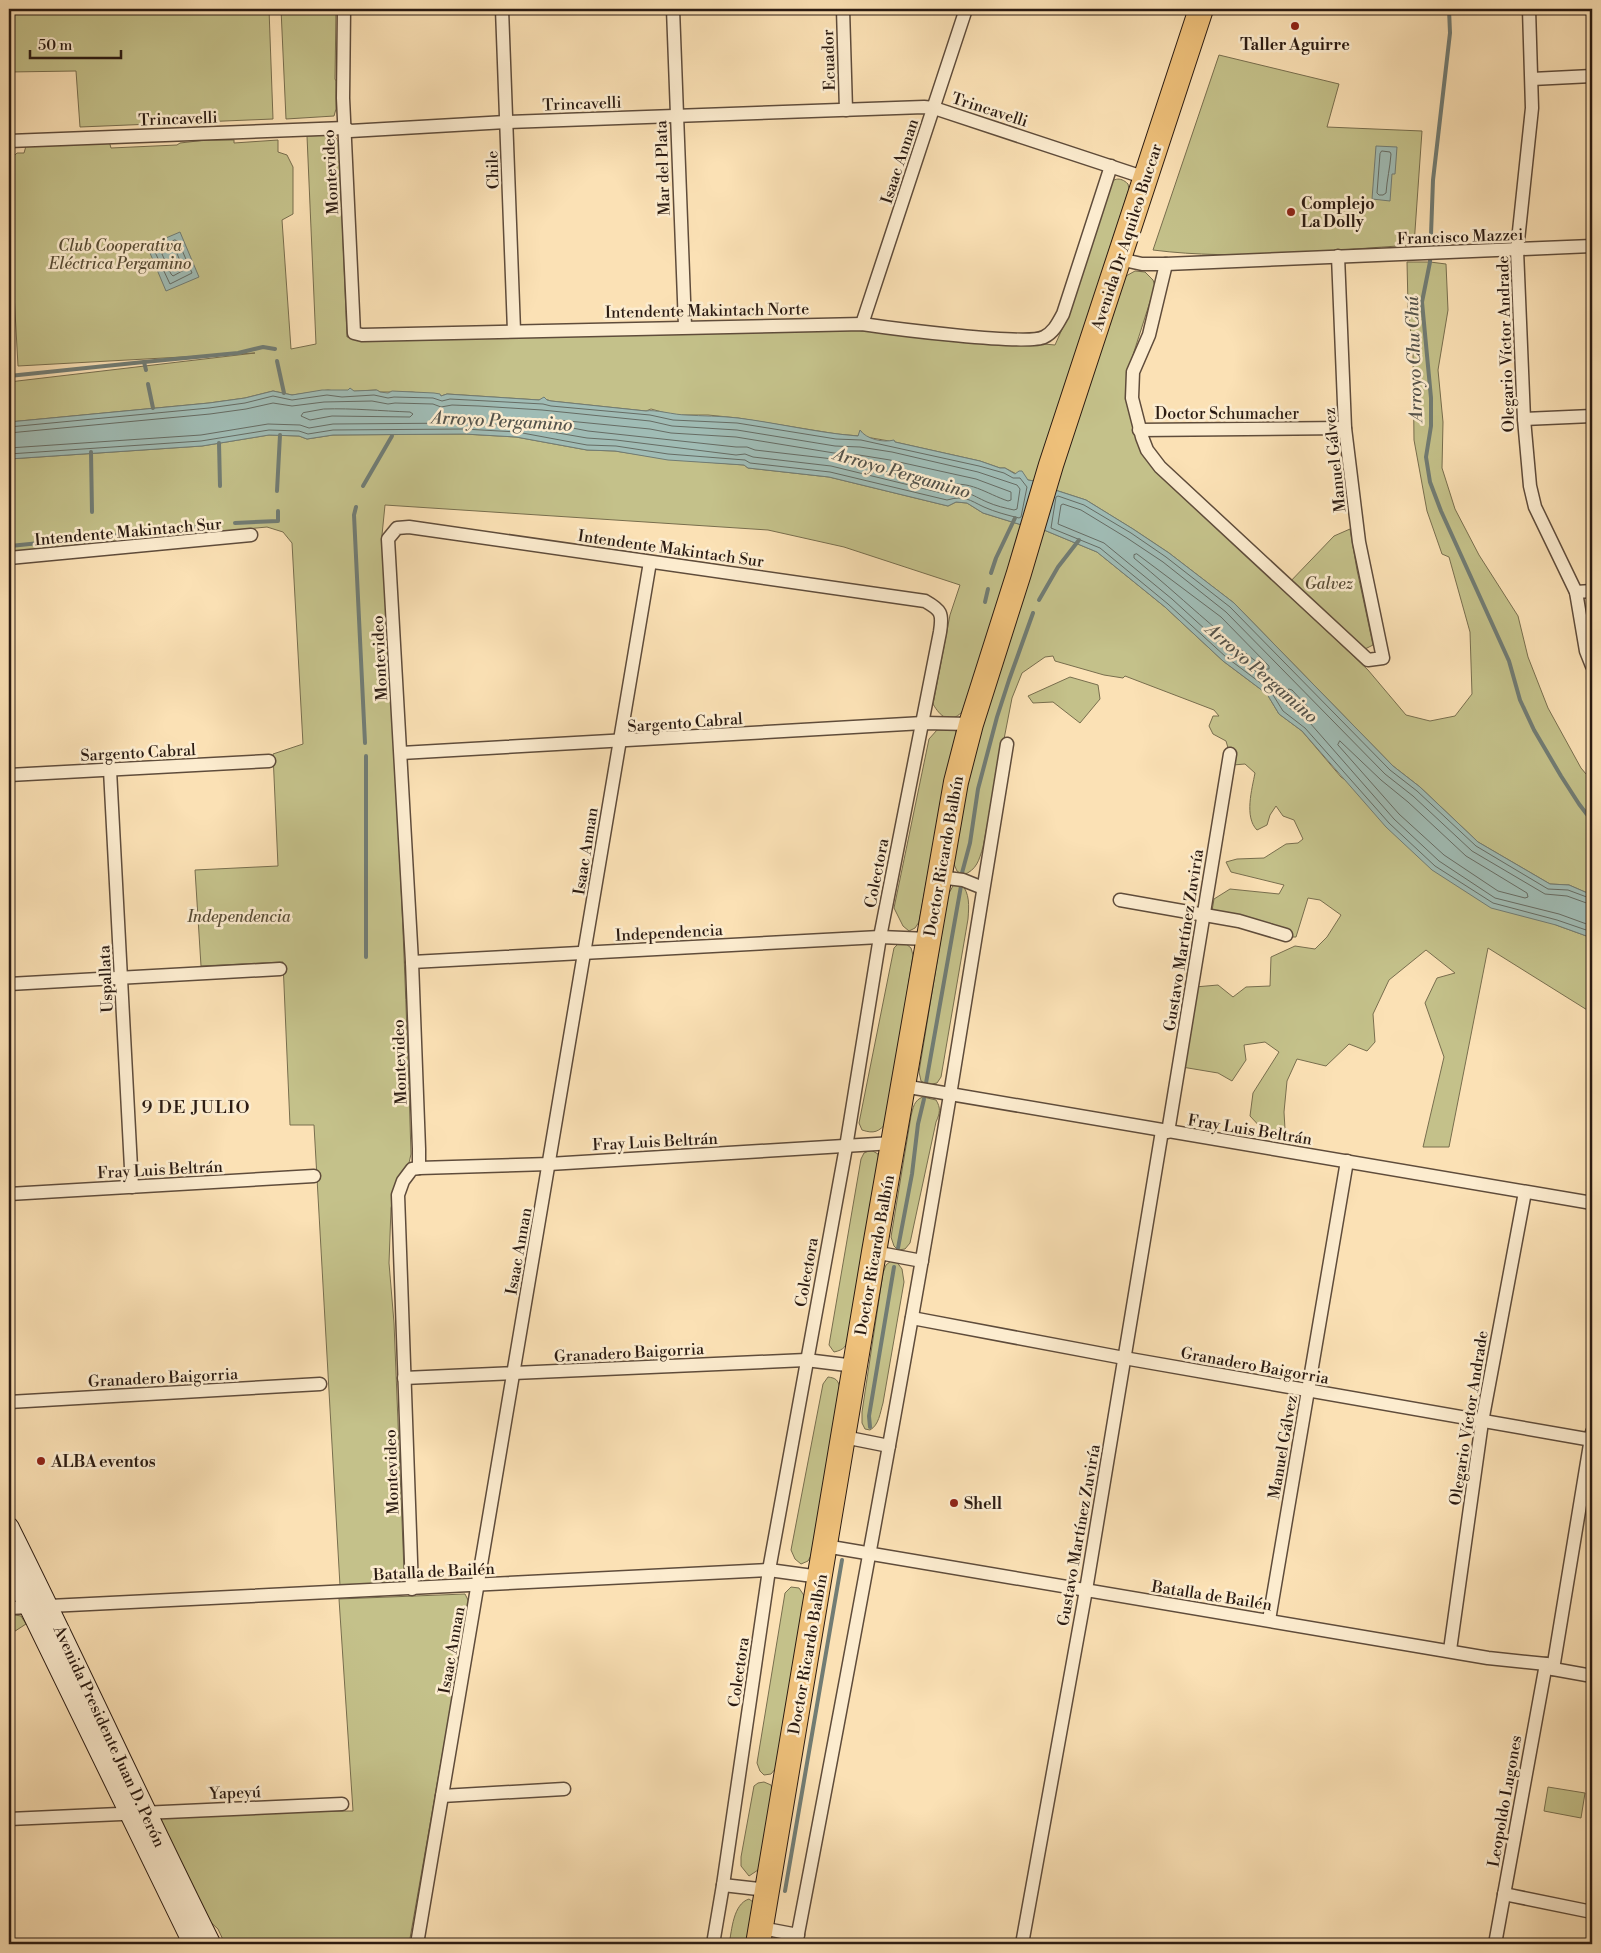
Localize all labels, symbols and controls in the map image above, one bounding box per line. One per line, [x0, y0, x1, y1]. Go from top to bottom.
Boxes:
marker: Taller Aguirre [1289, 20, 1301, 32]
scale bar [30, 28, 121, 60]
street label: Ecuador [818, 29, 840, 91]
place label: Taller Aguirre [1240, 35, 1350, 55]
text: 50 m [38, 36, 72, 55]
street label: Trincavelli [949, 88, 1030, 132]
street label: Trincavelli [542, 93, 622, 115]
street label: Trincavelli [138, 108, 218, 130]
street label: Isaac Annan [877, 116, 923, 206]
street label: Mar del Plata [651, 119, 675, 216]
street label: Montevideo [319, 129, 343, 215]
street label: Avenida Dr Aquileo Buccar [1087, 141, 1167, 334]
street label: Chile [482, 150, 504, 190]
place label: Complejo La Dolly [1301, 194, 1375, 232]
marker: Complejo La Dolly [1285, 206, 1297, 218]
street label: Francisco Mazzei [1396, 225, 1524, 249]
park label: Club Cooperativa Eléctrica Pergamino [48, 236, 191, 274]
street label: Olegario Víctor Andrade [1493, 255, 1519, 433]
water label: Arroyo Chu Chú [1401, 295, 1428, 424]
street label: Intendente Makintach Norte [605, 299, 809, 323]
street label: Doctor Schumacher [1155, 404, 1299, 424]
water label: Arroyo Pergamino [429, 406, 573, 437]
street label: Manuel Gálvez [1320, 407, 1350, 513]
water label: Arroyo Pergamino [829, 442, 973, 504]
street label: Intendente Makintach Sur [34, 514, 223, 550]
street label: Intendente Makintach Sur [576, 526, 765, 572]
park label: Galvez [1305, 574, 1354, 594]
street label: Montevideo [368, 615, 392, 701]
water label: Arroyo Pergamino [1199, 617, 1323, 728]
street label: Sargento Cabral [627, 709, 744, 737]
street label: Sargento Cabral [80, 740, 196, 766]
street label: Doctor Ricardo Balbín [920, 774, 968, 938]
street label: Isaac Annan [569, 806, 603, 896]
street label: Colectora [860, 836, 894, 910]
street label: Gustavo Martínez Zuviría [1160, 847, 1208, 1033]
park label: Independencia [186, 907, 291, 927]
street label: Independencia [615, 920, 724, 946]
street label: Uspallata [94, 944, 118, 1013]
street label: Montevideo [389, 1019, 411, 1105]
district label: 9 DE JULIO [141, 1096, 251, 1119]
street label: Fray Luis Beltrán [1186, 1110, 1314, 1150]
street label: Fray Luis Beltrán [592, 1129, 719, 1155]
street label: Fray Luis Beltrán [97, 1157, 224, 1183]
street label: Doctor Ricardo Balbín [851, 1173, 899, 1337]
street label: Isaac Annan [501, 1205, 537, 1296]
street label: Colectora [791, 1235, 823, 1309]
street label: Olegario Víctor Andrade [1445, 1329, 1493, 1507]
street label: Granadero Baigorria [553, 1339, 706, 1367]
street label: Granadero Baigorria [1179, 1343, 1331, 1389]
street label: Granadero Baigorria [87, 1364, 240, 1392]
street label: Manuel Gálvez [1264, 1394, 1302, 1501]
street label: Montevideo [381, 1429, 403, 1515]
street label: Gustavo Martínez Zuviría [1053, 1442, 1105, 1628]
place label: ALBA eventos [50, 1452, 156, 1472]
marker: ALBA eventos [35, 1455, 47, 1467]
place label: Shell [964, 1494, 1003, 1514]
marker: Shell [948, 1497, 960, 1509]
street label: Batalla de Bailén [372, 1559, 496, 1585]
street label: Doctor Ricardo Balbín [784, 1572, 832, 1736]
street label: Batalla de Bailén [1149, 1576, 1274, 1615]
street label: Isaac Annan [434, 1604, 470, 1695]
street label: Avenida Presidente Juan D. Perón [48, 1621, 170, 1851]
street label: Colectora [724, 1635, 754, 1708]
street label: Leopoldo Lugones [1484, 1734, 1526, 1869]
street label: Yapeyú [208, 1782, 261, 1804]

